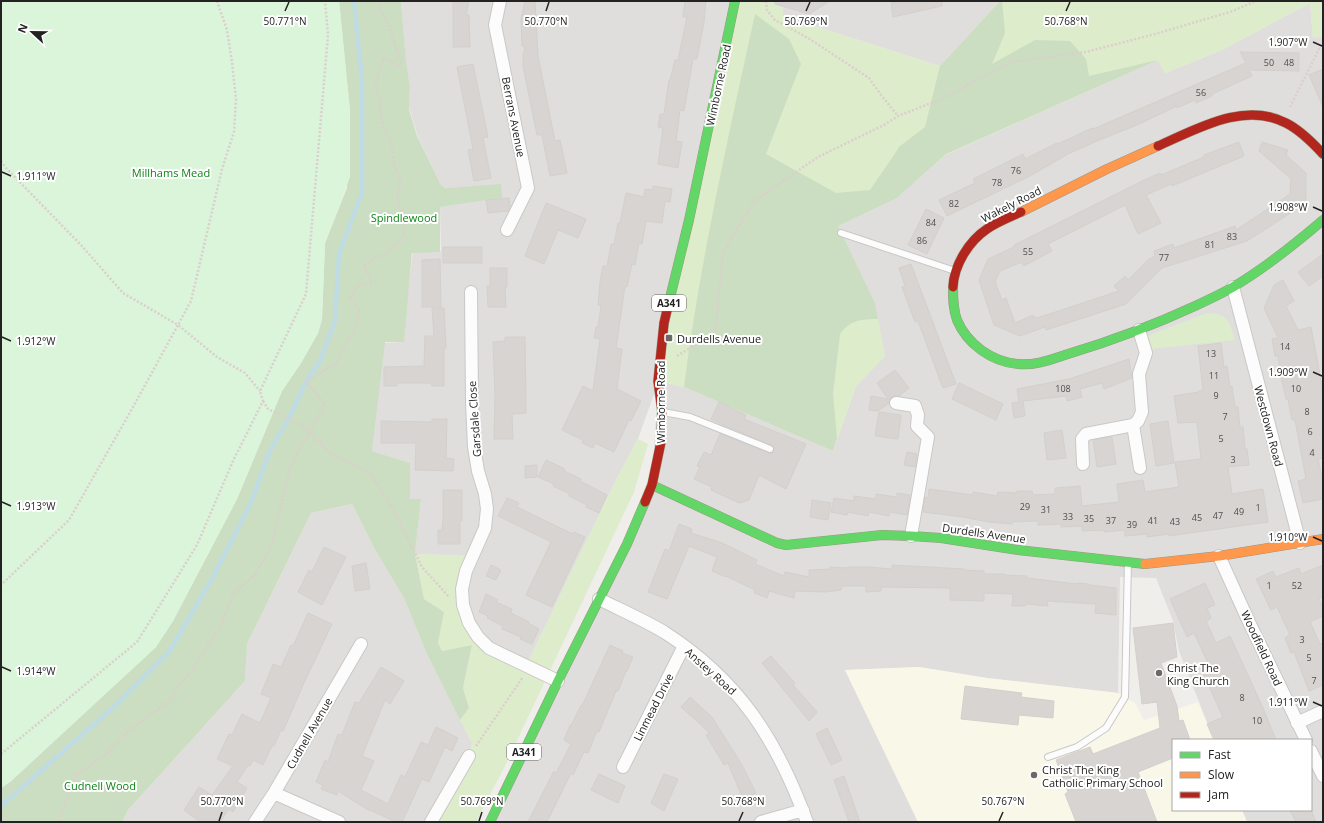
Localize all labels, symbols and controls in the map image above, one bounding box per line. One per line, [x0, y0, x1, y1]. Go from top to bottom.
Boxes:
north arrow [12, 12, 52, 52]
text: 50.771°N [263, 14, 307, 28]
text: 50.770°N [524, 14, 568, 28]
text: 50.769°N [784, 14, 828, 28]
text: 50.768°N [1044, 14, 1088, 28]
text: N [14, 21, 31, 35]
text: 1.907°W [1268, 35, 1308, 49]
street label: Wimborne Road [702, 43, 734, 127]
house number: 50 [1264, 56, 1274, 69]
house number: 48 [1284, 56, 1294, 69]
street label: Berrans Avenue [499, 76, 529, 158]
house number: 56 [1196, 86, 1206, 99]
house number: 76 [1011, 164, 1021, 177]
park label: Millhams Mead [132, 165, 210, 180]
text: 1.911°W [16, 169, 56, 183]
house number: 78 [992, 176, 1002, 189]
street label: Wakely Road [978, 182, 1044, 226]
house number: 82 [949, 197, 959, 210]
text: 1.908°W [1268, 200, 1308, 214]
park label: Spindlewood [371, 210, 437, 225]
house number: 84 [926, 216, 936, 229]
house number: 83 [1227, 230, 1237, 243]
house number: 86 [917, 234, 927, 247]
house number: 81 [1205, 238, 1215, 251]
house number: 55 [1023, 245, 1033, 258]
house number: 77 [1159, 251, 1169, 264]
road number: A341 [652, 295, 686, 311]
place label: Durdells Avenue [677, 331, 761, 346]
marker: Durdells Avenue [664, 333, 674, 343]
text: 1.912°W [16, 334, 56, 348]
house number: 14 [1280, 340, 1290, 353]
house number: 13 [1206, 347, 1216, 360]
street label: Wimborne Road [653, 361, 668, 444]
text: 1.909°W [1268, 365, 1308, 379]
house number: 11 [1209, 369, 1219, 382]
street label: Garsdale Close [464, 380, 484, 458]
house number: 108 [1055, 382, 1071, 395]
house number: 10 [1291, 382, 1301, 395]
street label: Westdown Road [1251, 384, 1287, 468]
house number: 9 [1213, 389, 1219, 402]
house number: 8 [1304, 405, 1310, 418]
house number: 7 [1222, 410, 1228, 423]
house number: 6 [1307, 425, 1313, 438]
house number: 5 [1218, 432, 1224, 445]
house number: 4 [1309, 446, 1315, 459]
house number: 3 [1230, 453, 1236, 466]
text: 1.913°W [16, 499, 56, 513]
house number: 29 [1020, 500, 1030, 513]
house number: 1 [1255, 501, 1261, 514]
house number: 31 [1041, 503, 1051, 516]
house number: 49 [1234, 505, 1244, 518]
house number: 47 [1213, 509, 1223, 522]
house number: 33 [1063, 510, 1073, 523]
house number: 45 [1192, 511, 1202, 524]
house number: 35 [1084, 512, 1094, 525]
house number: 37 [1106, 514, 1116, 527]
house number: 41 [1148, 514, 1158, 527]
house number: 43 [1170, 515, 1180, 528]
house number: 39 [1127, 518, 1137, 531]
street label: Durdells Avenue [941, 520, 1027, 546]
text: 1.910°W [1268, 530, 1308, 544]
house number: 1 [1266, 579, 1272, 592]
house number: 52 [1292, 579, 1302, 592]
street label: Woodfield Road [1238, 608, 1286, 688]
house number: 3 [1299, 633, 1305, 646]
street label: Anstey Road [682, 644, 740, 698]
house number: 5 [1306, 651, 1312, 664]
place label: Christ The King Church [1167, 660, 1229, 688]
text: 1.914°W [16, 664, 56, 678]
marker: Christ The King Church [1154, 668, 1164, 678]
street label: Linmead Drive [629, 671, 677, 743]
house number: 7 [1311, 674, 1317, 687]
house number: 8 [1239, 691, 1245, 704]
street label: Cudnell Avenue [282, 695, 336, 771]
text: 1.911°W [1268, 695, 1308, 709]
house number: 10 [1252, 714, 1262, 727]
legend [1172, 739, 1312, 811]
road number: A341 [507, 744, 541, 760]
text: Fast [1208, 746, 1231, 763]
place label: Christ The King Catholic Primary School [1042, 762, 1163, 790]
text: Slow [1208, 766, 1235, 783]
marker: Christ The King Catholic Primary School [1029, 770, 1039, 780]
park label: Cudnell Wood [64, 778, 136, 793]
text: Jam [1207, 786, 1229, 803]
text: 50.770°N [200, 794, 244, 808]
text: 50.769°N [460, 794, 504, 808]
text: 50.768°N [721, 794, 765, 808]
text: 50.767°N [981, 794, 1025, 808]

